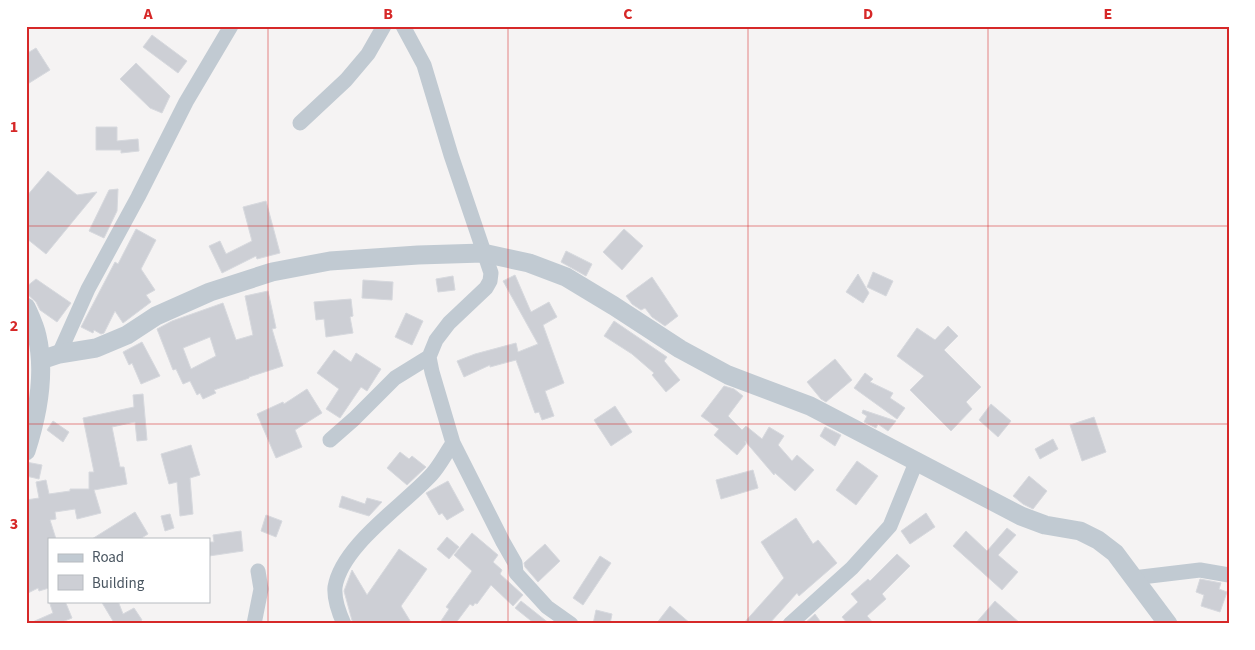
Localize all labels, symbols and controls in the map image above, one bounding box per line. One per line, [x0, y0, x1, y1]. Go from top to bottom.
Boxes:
text: A [142, 3, 153, 25]
text: B [383, 3, 393, 25]
text: C [623, 3, 633, 25]
text: D [863, 3, 873, 25]
text: E [1104, 3, 1112, 25]
text: 1 [10, 116, 18, 138]
text: 2 [10, 315, 18, 337]
text: 3 [10, 513, 18, 535]
legend [48, 538, 210, 602]
text: Road [92, 547, 124, 568]
text: Building [92, 573, 145, 594]

